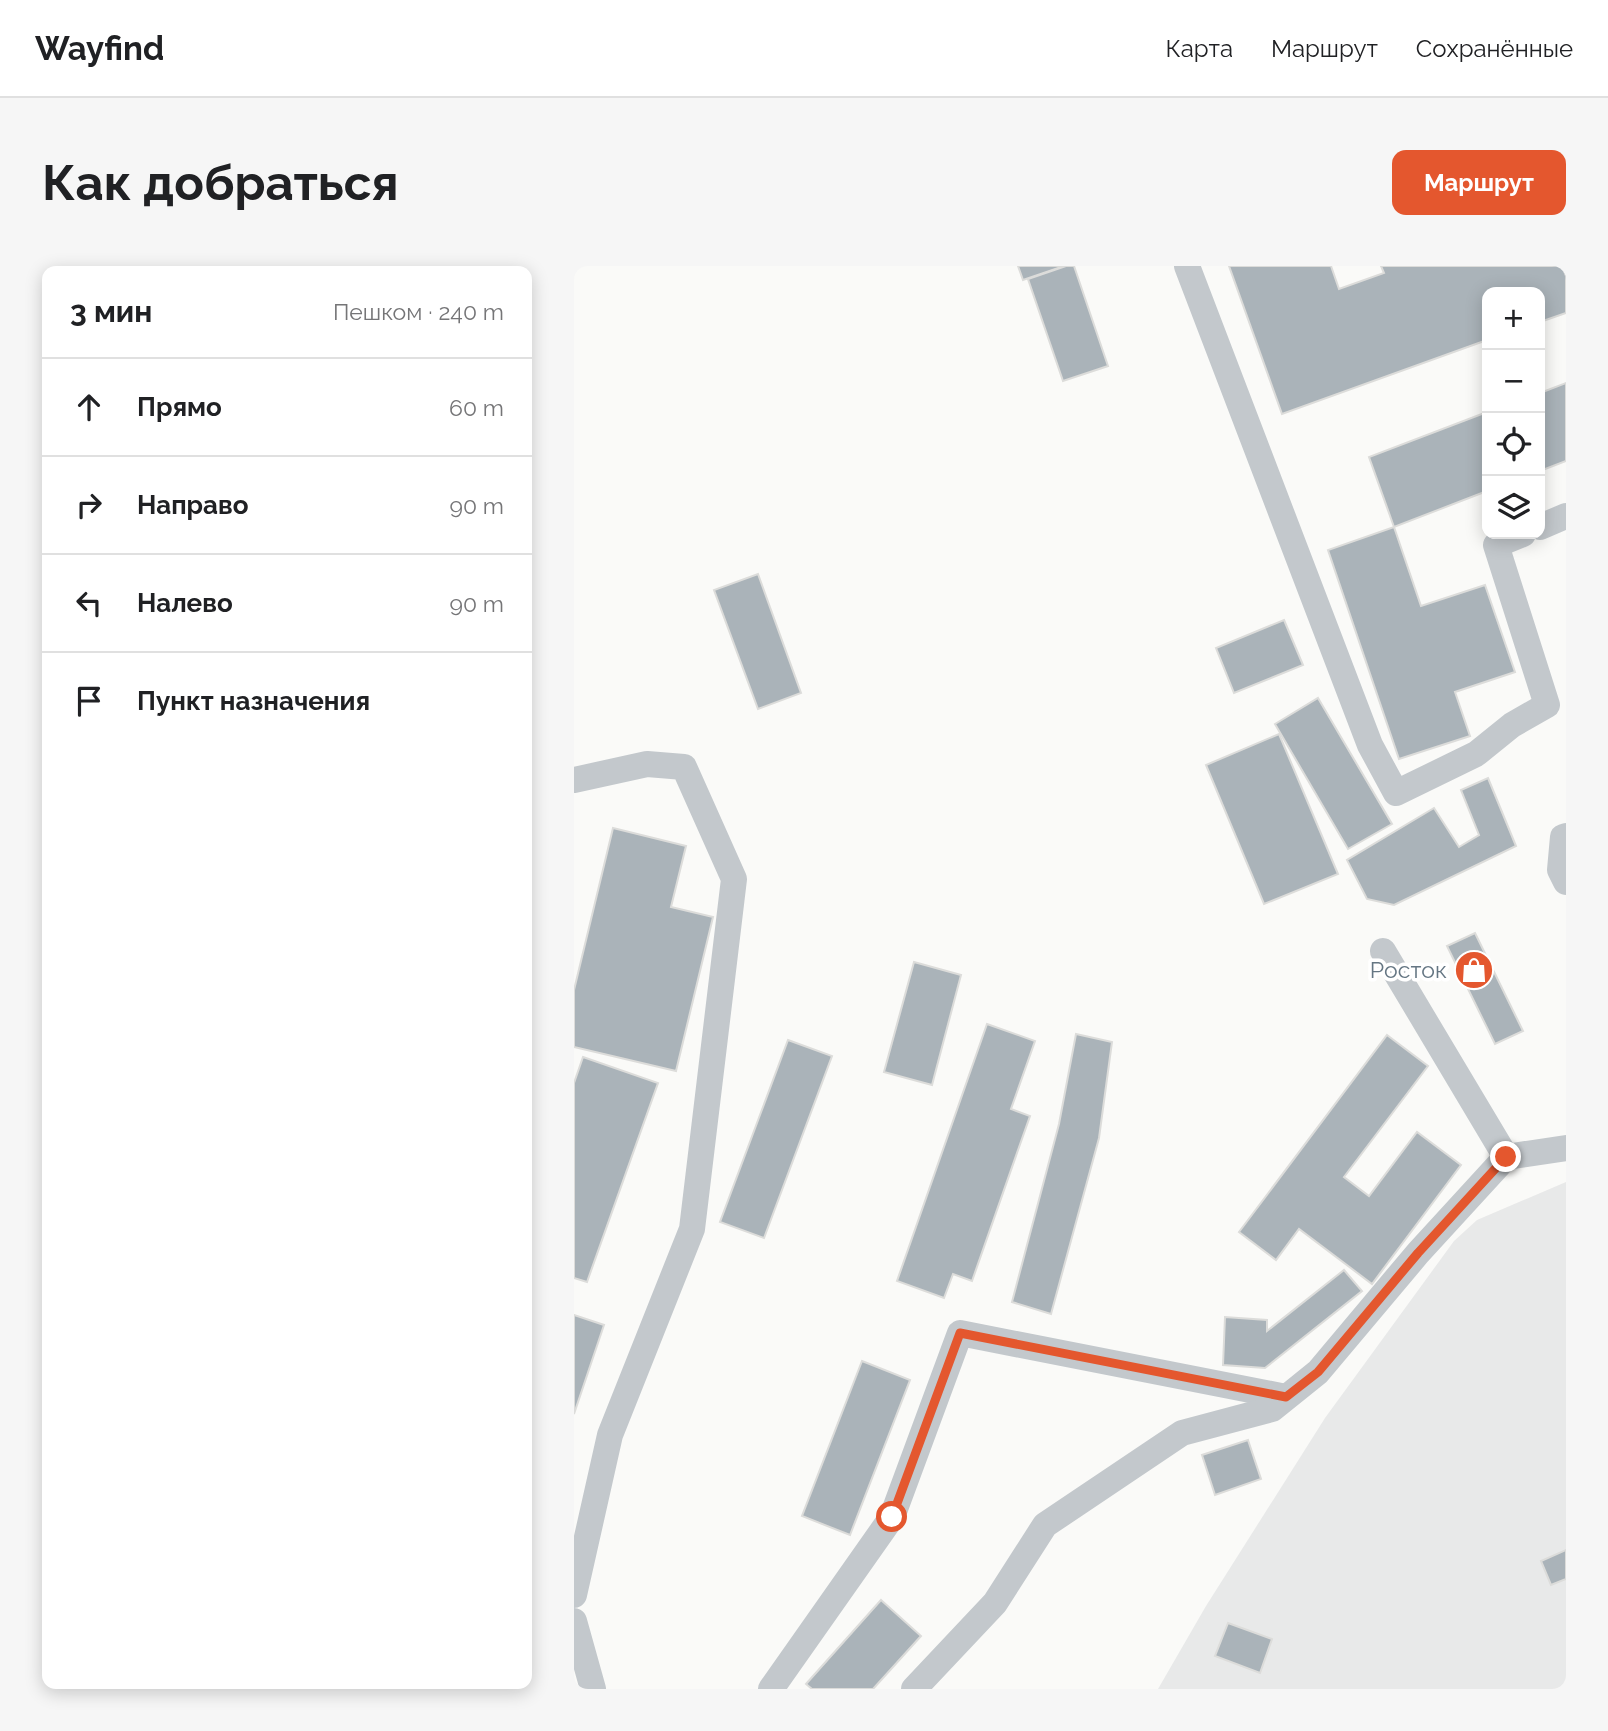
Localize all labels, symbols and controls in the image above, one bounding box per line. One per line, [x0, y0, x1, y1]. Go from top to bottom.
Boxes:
text: Wayfind [35, 29, 164, 68]
text: Карта [1165, 34, 1233, 63]
text: Маршрут [1271, 34, 1378, 63]
text: Сохранённые [1416, 34, 1573, 63]
button: Маршрут [1392, 150, 1566, 215]
text: Как добраться [42, 154, 399, 211]
map controls [1482, 287, 1545, 539]
button: + [1482, 287, 1545, 350]
text: 3 мин [70, 294, 152, 329]
text: Пешком · 240 m [333, 298, 504, 325]
button: − [1482, 350, 1545, 413]
icon: ahead [70, 388, 108, 426]
text: Прямо [137, 392, 222, 422]
text: 60 m [449, 394, 504, 421]
button: locate [1482, 413, 1545, 476]
button: layers [1482, 476, 1545, 539]
icon: right [70, 486, 108, 524]
text: Направо [137, 490, 248, 520]
text: 90 m [449, 492, 504, 519]
icon: left [70, 584, 108, 622]
text: Налево [137, 588, 233, 618]
text: 90 m [449, 590, 504, 617]
icon: arrive [70, 682, 108, 720]
text: Пункт назначения [137, 686, 370, 716]
shop icon: Росток [1453, 949, 1495, 991]
place label: Росток [1370, 956, 1447, 983]
route end [1490, 1141, 1521, 1172]
route start [876, 1501, 907, 1532]

